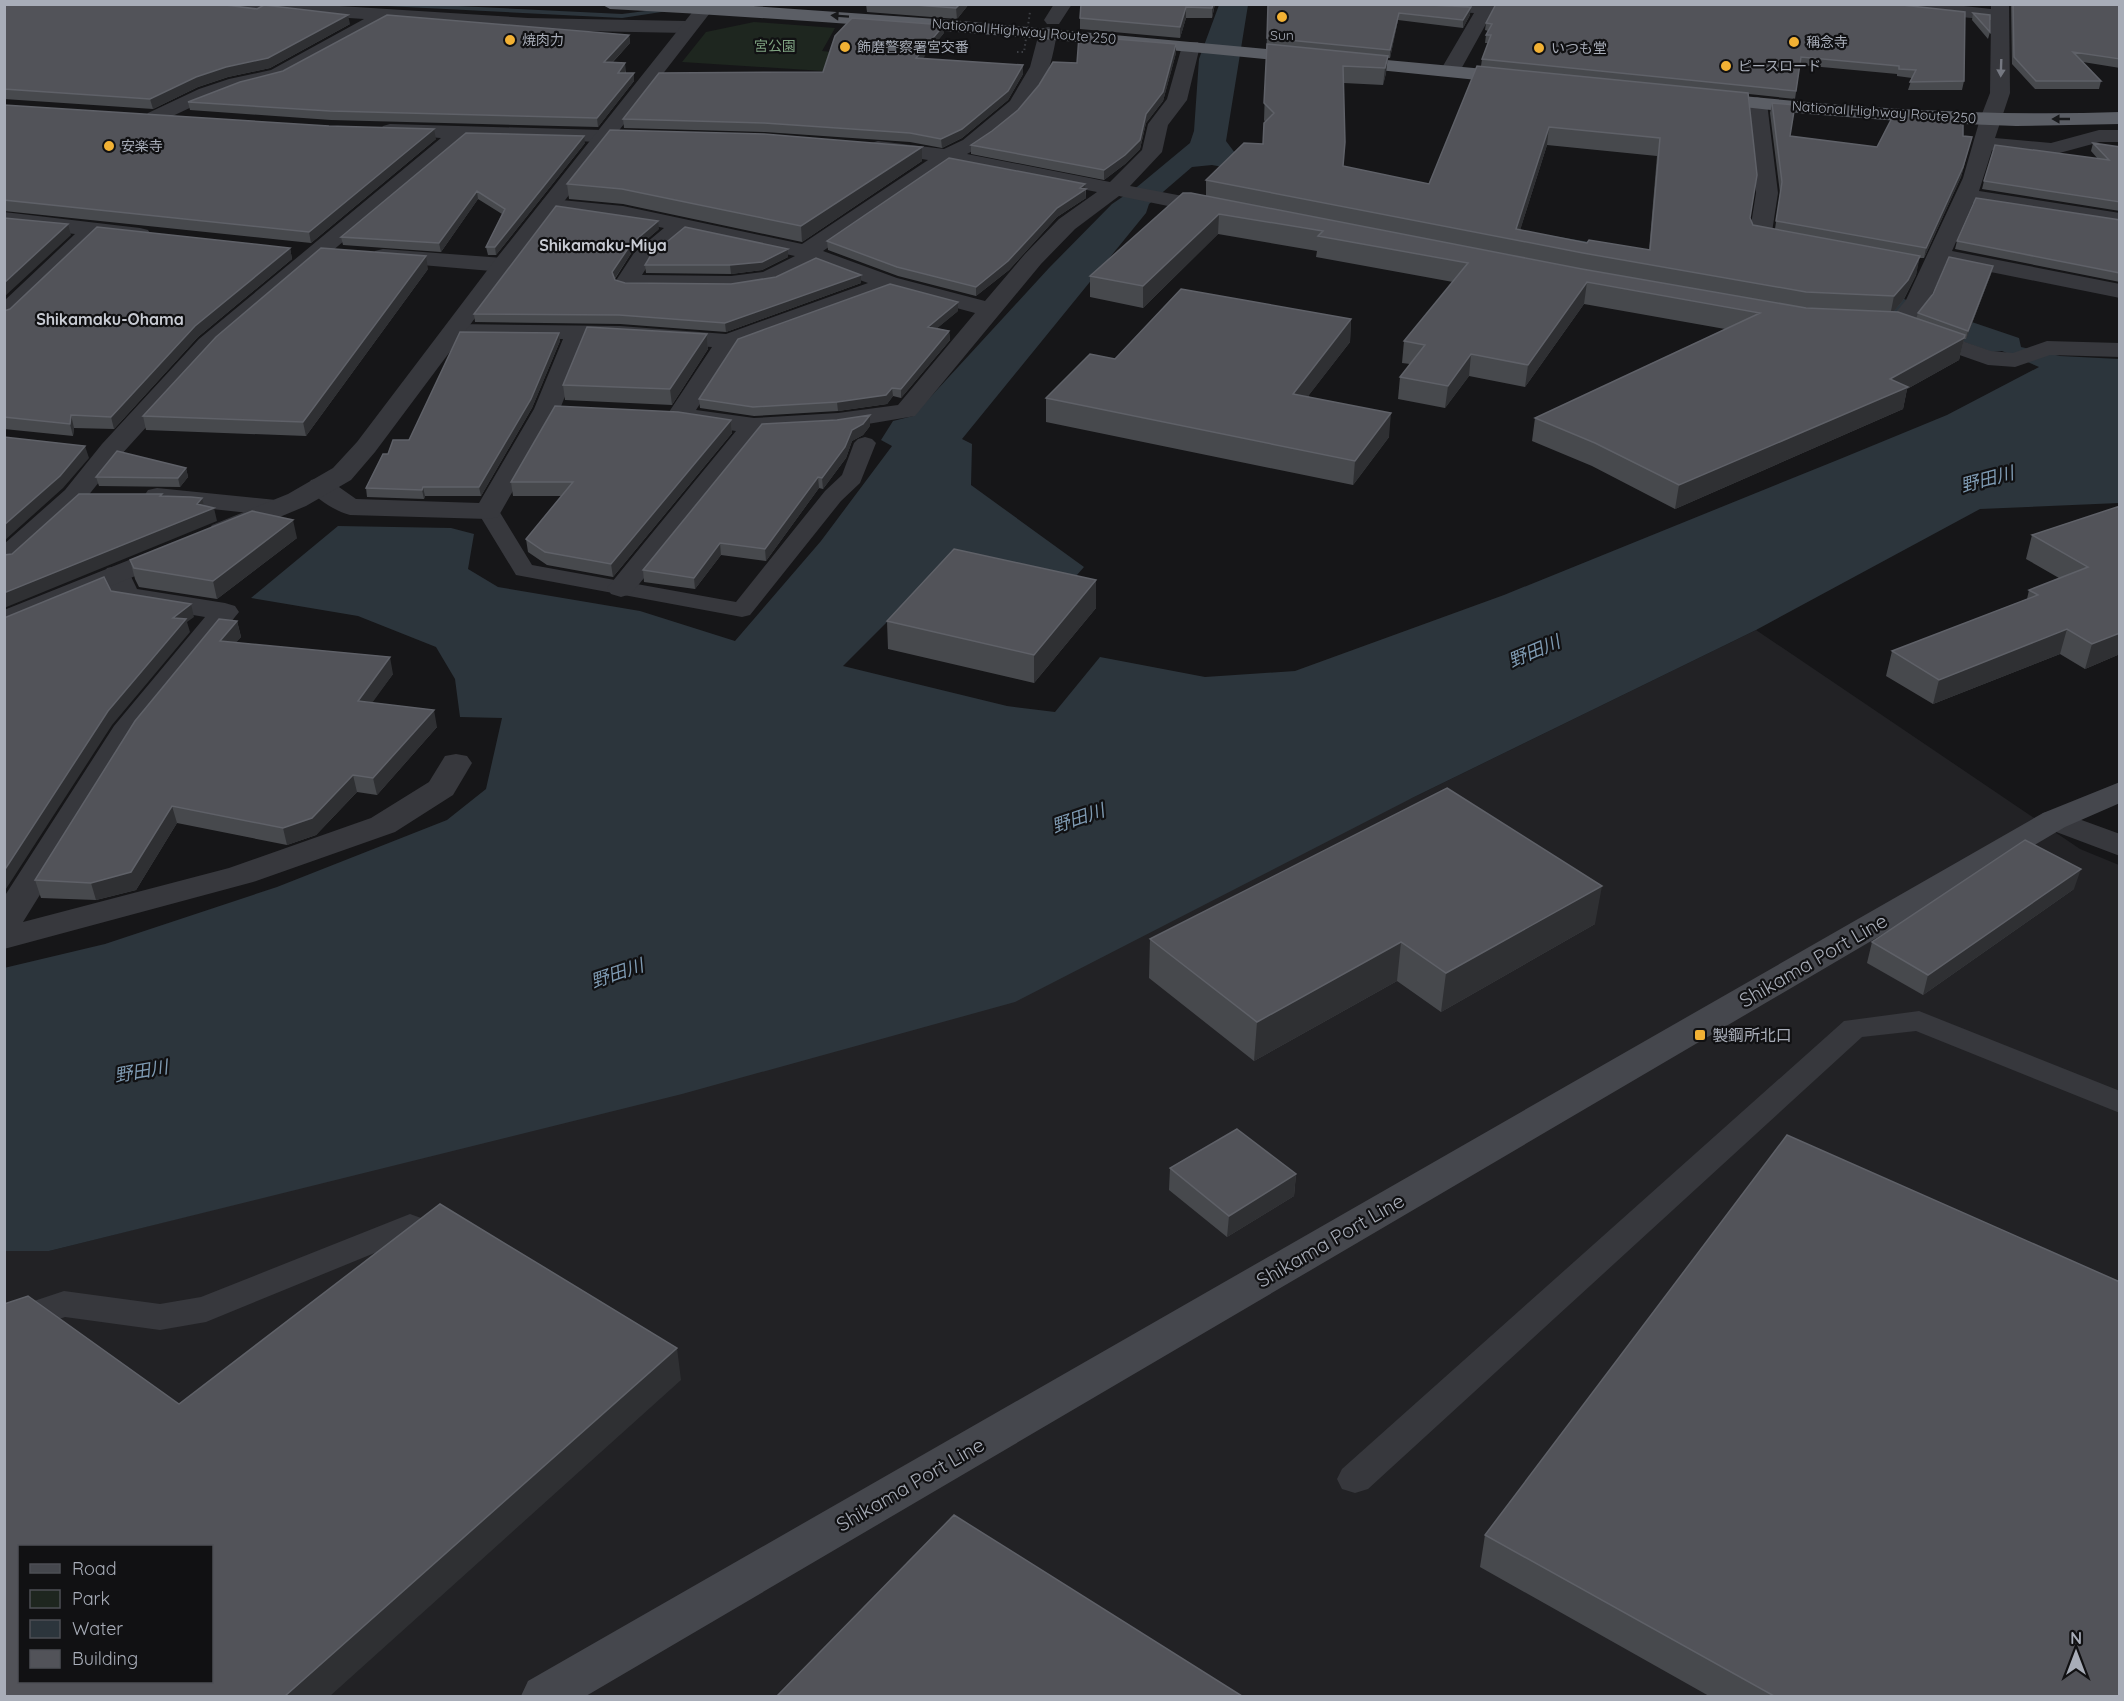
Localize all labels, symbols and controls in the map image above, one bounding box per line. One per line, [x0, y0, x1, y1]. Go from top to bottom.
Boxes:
marker: Sun [1275, 10, 1289, 24]
one-way arrow [830, 11, 849, 21]
street label: National Highway Route 250 [931, 14, 1117, 48]
place label: Sun [1270, 26, 1294, 44]
place label: 焼肉力 [522, 31, 564, 49]
marker: 焼肉力 [503, 33, 517, 47]
place label: 稱念寺 [1806, 33, 1848, 51]
marker: 稱念寺 [1787, 35, 1801, 49]
park label: 宮公園 [754, 37, 796, 55]
place label: 飾磨警察署宮交番 [857, 38, 969, 56]
place label: いつも堂 [1551, 39, 1607, 57]
marker: 飾磨警察署宮交番 [838, 40, 852, 54]
marker: いつも堂 [1532, 41, 1546, 55]
place label: ピースロード [1738, 57, 1821, 75]
one-way arrow [1996, 58, 2005, 77]
marker: ピースロード [1719, 59, 1733, 73]
street label: National Highway Route 250 [1791, 97, 1977, 127]
one-way arrow [2052, 114, 2071, 124]
place label: 安楽寺 [121, 137, 163, 155]
marker: 安楽寺 [102, 139, 116, 153]
district label: Shikamaku-Miya [539, 235, 667, 255]
district label: Shikamaku-Ohama [36, 309, 184, 329]
water label: 野田川 [1958, 460, 2018, 497]
water label: 野田川 [1505, 629, 1565, 672]
water label: 野田川 [1049, 798, 1109, 838]
street label: Shikama Port Line [1734, 907, 1892, 1013]
water label: 野田川 [588, 953, 648, 993]
place label: 製鋼所北口 [1712, 1025, 1792, 1045]
marker: 製鋼所北口 [1693, 1028, 1707, 1042]
water label: 野田川 [112, 1055, 172, 1087]
street label: Shikama Port Line [1251, 1187, 1409, 1293]
street label: Shikama Port Line [831, 1431, 989, 1537]
legend [18, 1545, 213, 1683]
text: Road [72, 1557, 117, 1580]
text: Park [72, 1587, 110, 1610]
text: Water [72, 1617, 123, 1640]
north arrow [2046, 1623, 2106, 1683]
text: N [2070, 1628, 2082, 1648]
text: Building [72, 1647, 138, 1670]

